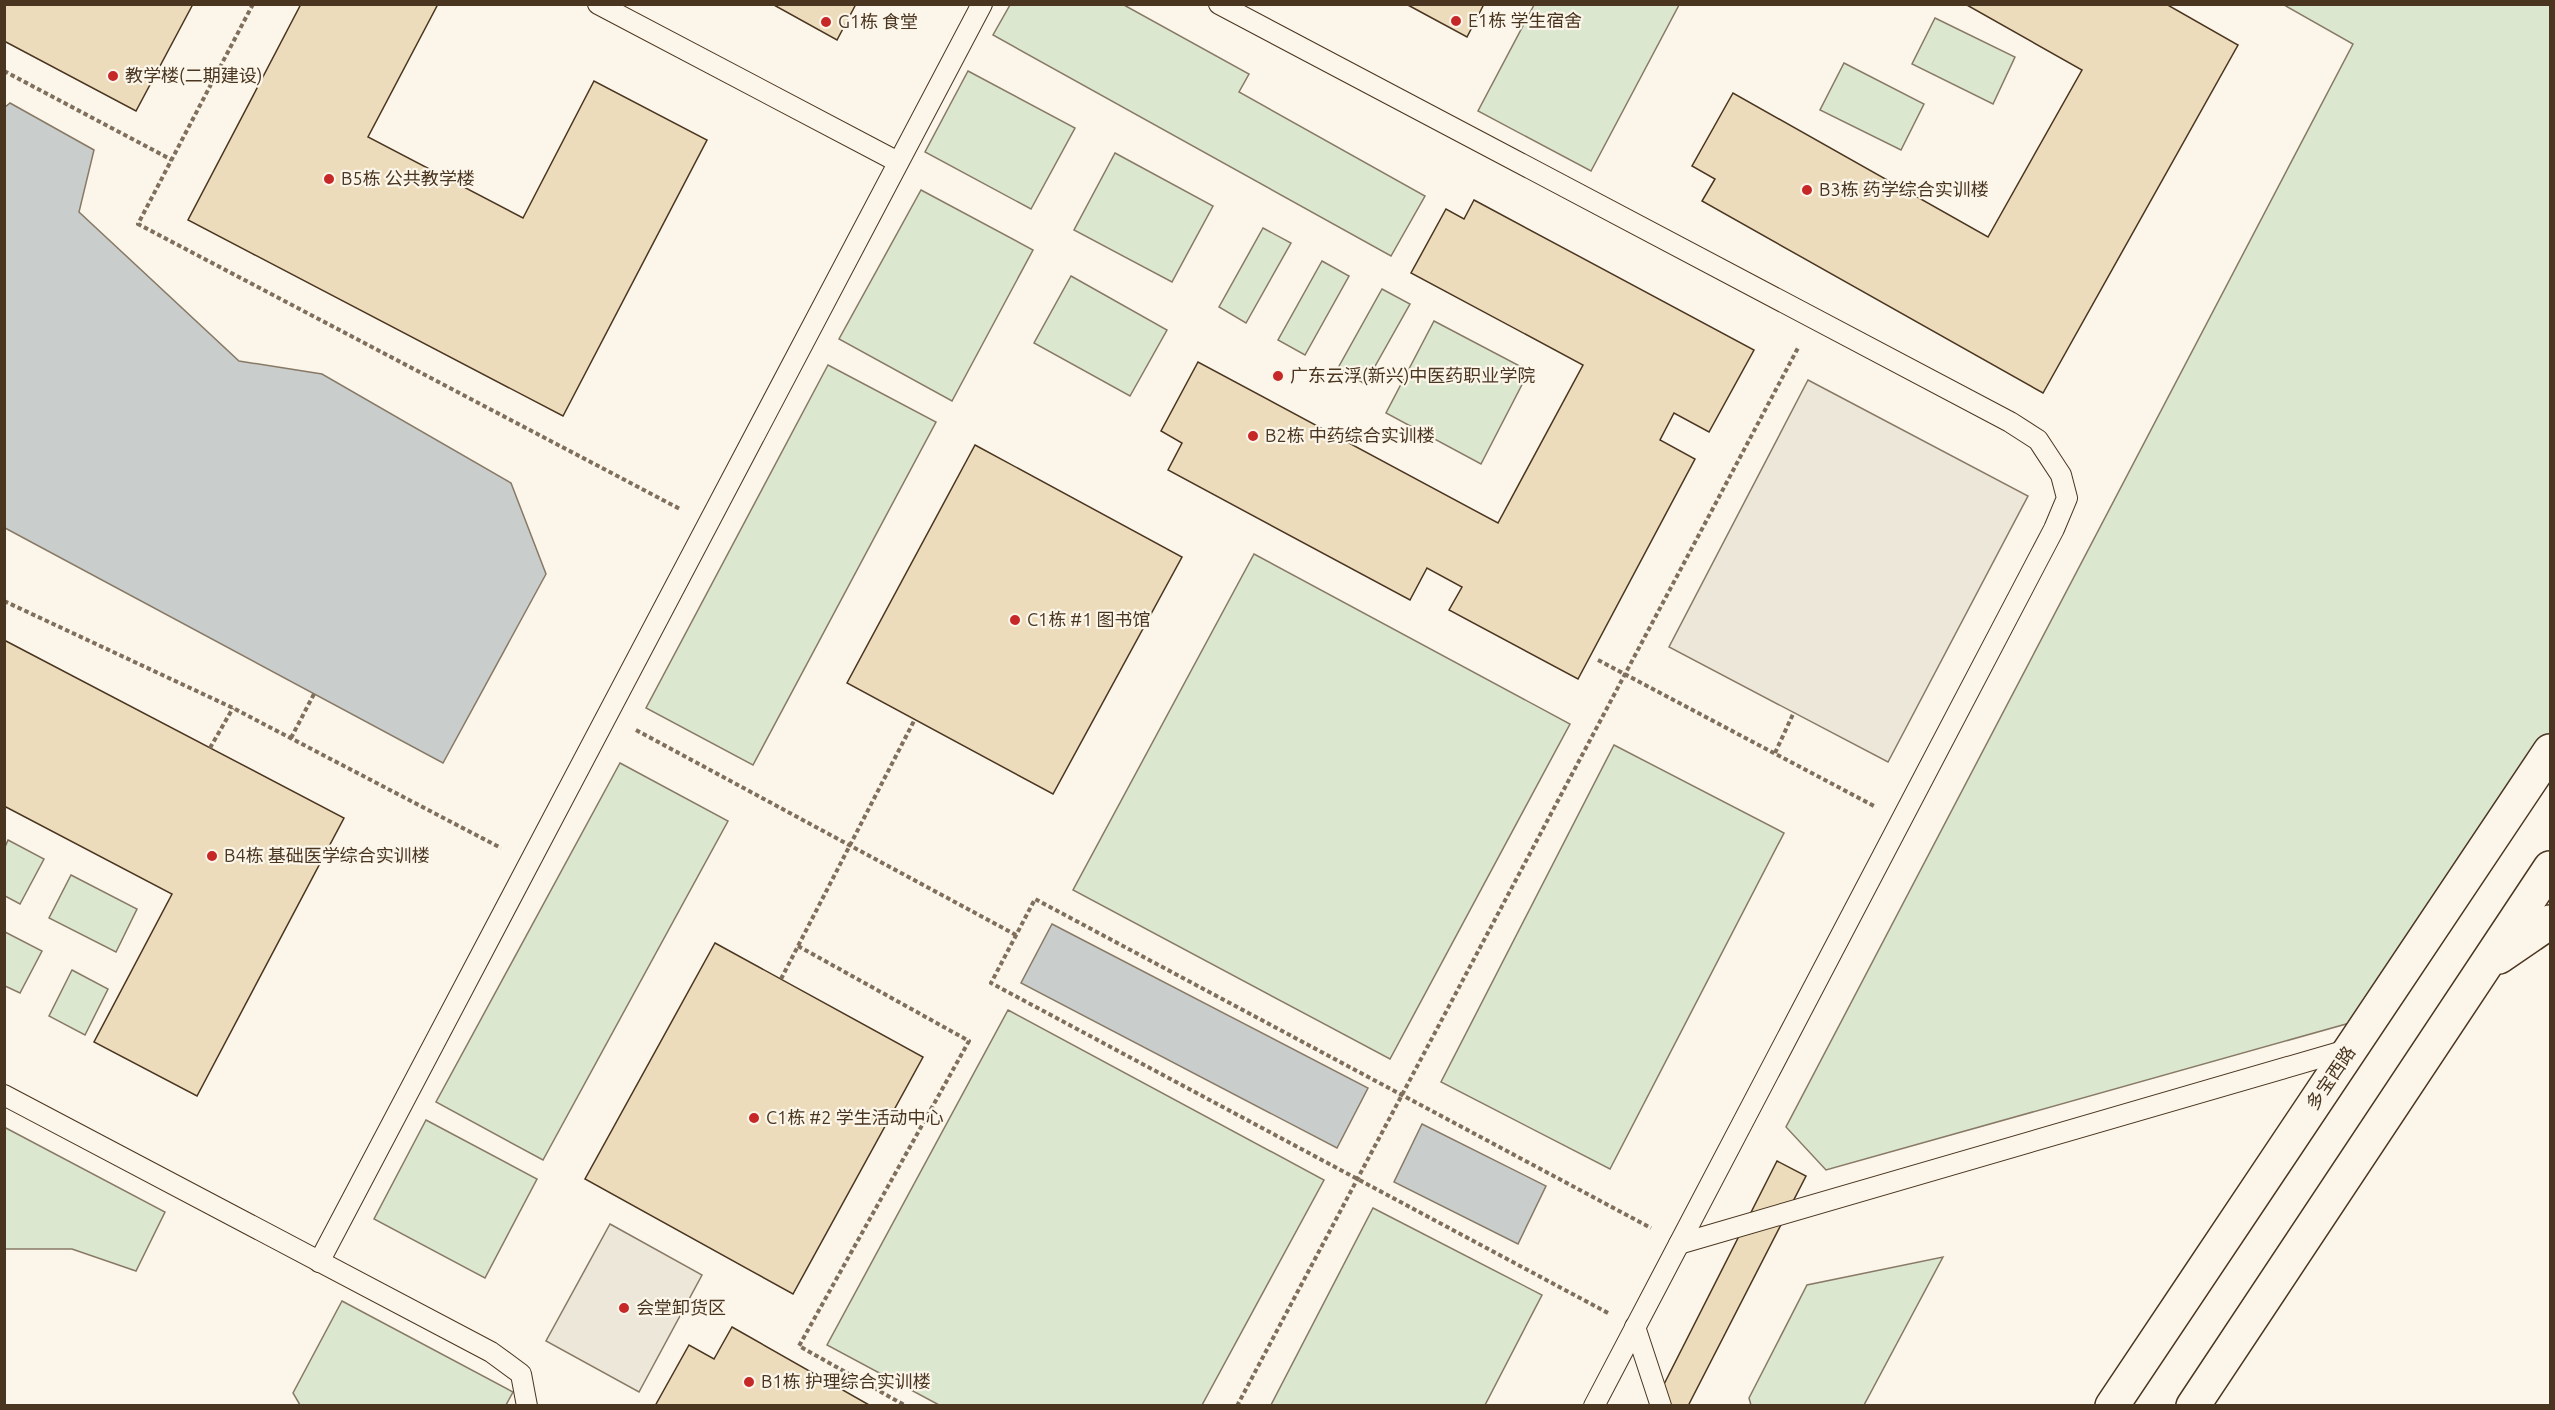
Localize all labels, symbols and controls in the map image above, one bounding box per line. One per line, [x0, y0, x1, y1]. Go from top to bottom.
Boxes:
place label: E1栋 学生宿舍 [1468, 10, 1582, 30]
place label: G1栋 食堂 [838, 11, 918, 31]
marker: E1栋 学生宿舍 [1449, 14, 1463, 28]
marker: G1栋 食堂 [819, 15, 833, 29]
place label: 教学楼(二期建设) [125, 65, 262, 86]
marker: 教学楼(二期建设) [106, 69, 120, 83]
place label: B5栋 公共教学楼 [341, 168, 475, 188]
marker: B5栋 公共教学楼 [322, 172, 336, 186]
place label: B3栋 药学综合实训楼 [1819, 179, 1989, 199]
marker: B3栋 药学综合实训楼 [1800, 183, 1814, 197]
place label: 广东云浮(新兴)中医药职业学院 [1290, 365, 1535, 386]
marker: 广东云浮(新兴)中医药职业学院 [1271, 369, 1285, 383]
place label: B2栋 中药综合实训楼 [1265, 425, 1435, 445]
marker: B2栋 中药综合实训楼 [1246, 429, 1260, 443]
place label: C1栋 #1 图书馆 [1027, 609, 1150, 629]
marker: C1栋 #1 图书馆 [1008, 613, 1022, 627]
place label: B4栋 基础医学综合实训楼 [224, 845, 430, 865]
marker: B4栋 基础医学综合实训楼 [205, 849, 219, 863]
street label: 多宝西路 [2302, 1042, 2359, 1113]
place label: C1栋 #2 学生活动中心 [766, 1107, 943, 1127]
marker: C1栋 #2 学生活动中心 [747, 1111, 761, 1125]
place label: 会堂卸货区 [636, 1297, 726, 1317]
marker: 会堂卸货区 [617, 1301, 631, 1315]
place label: B1栋 护理综合实训楼 [761, 1371, 931, 1391]
marker: B1栋 护理综合实训楼 [742, 1375, 756, 1389]

